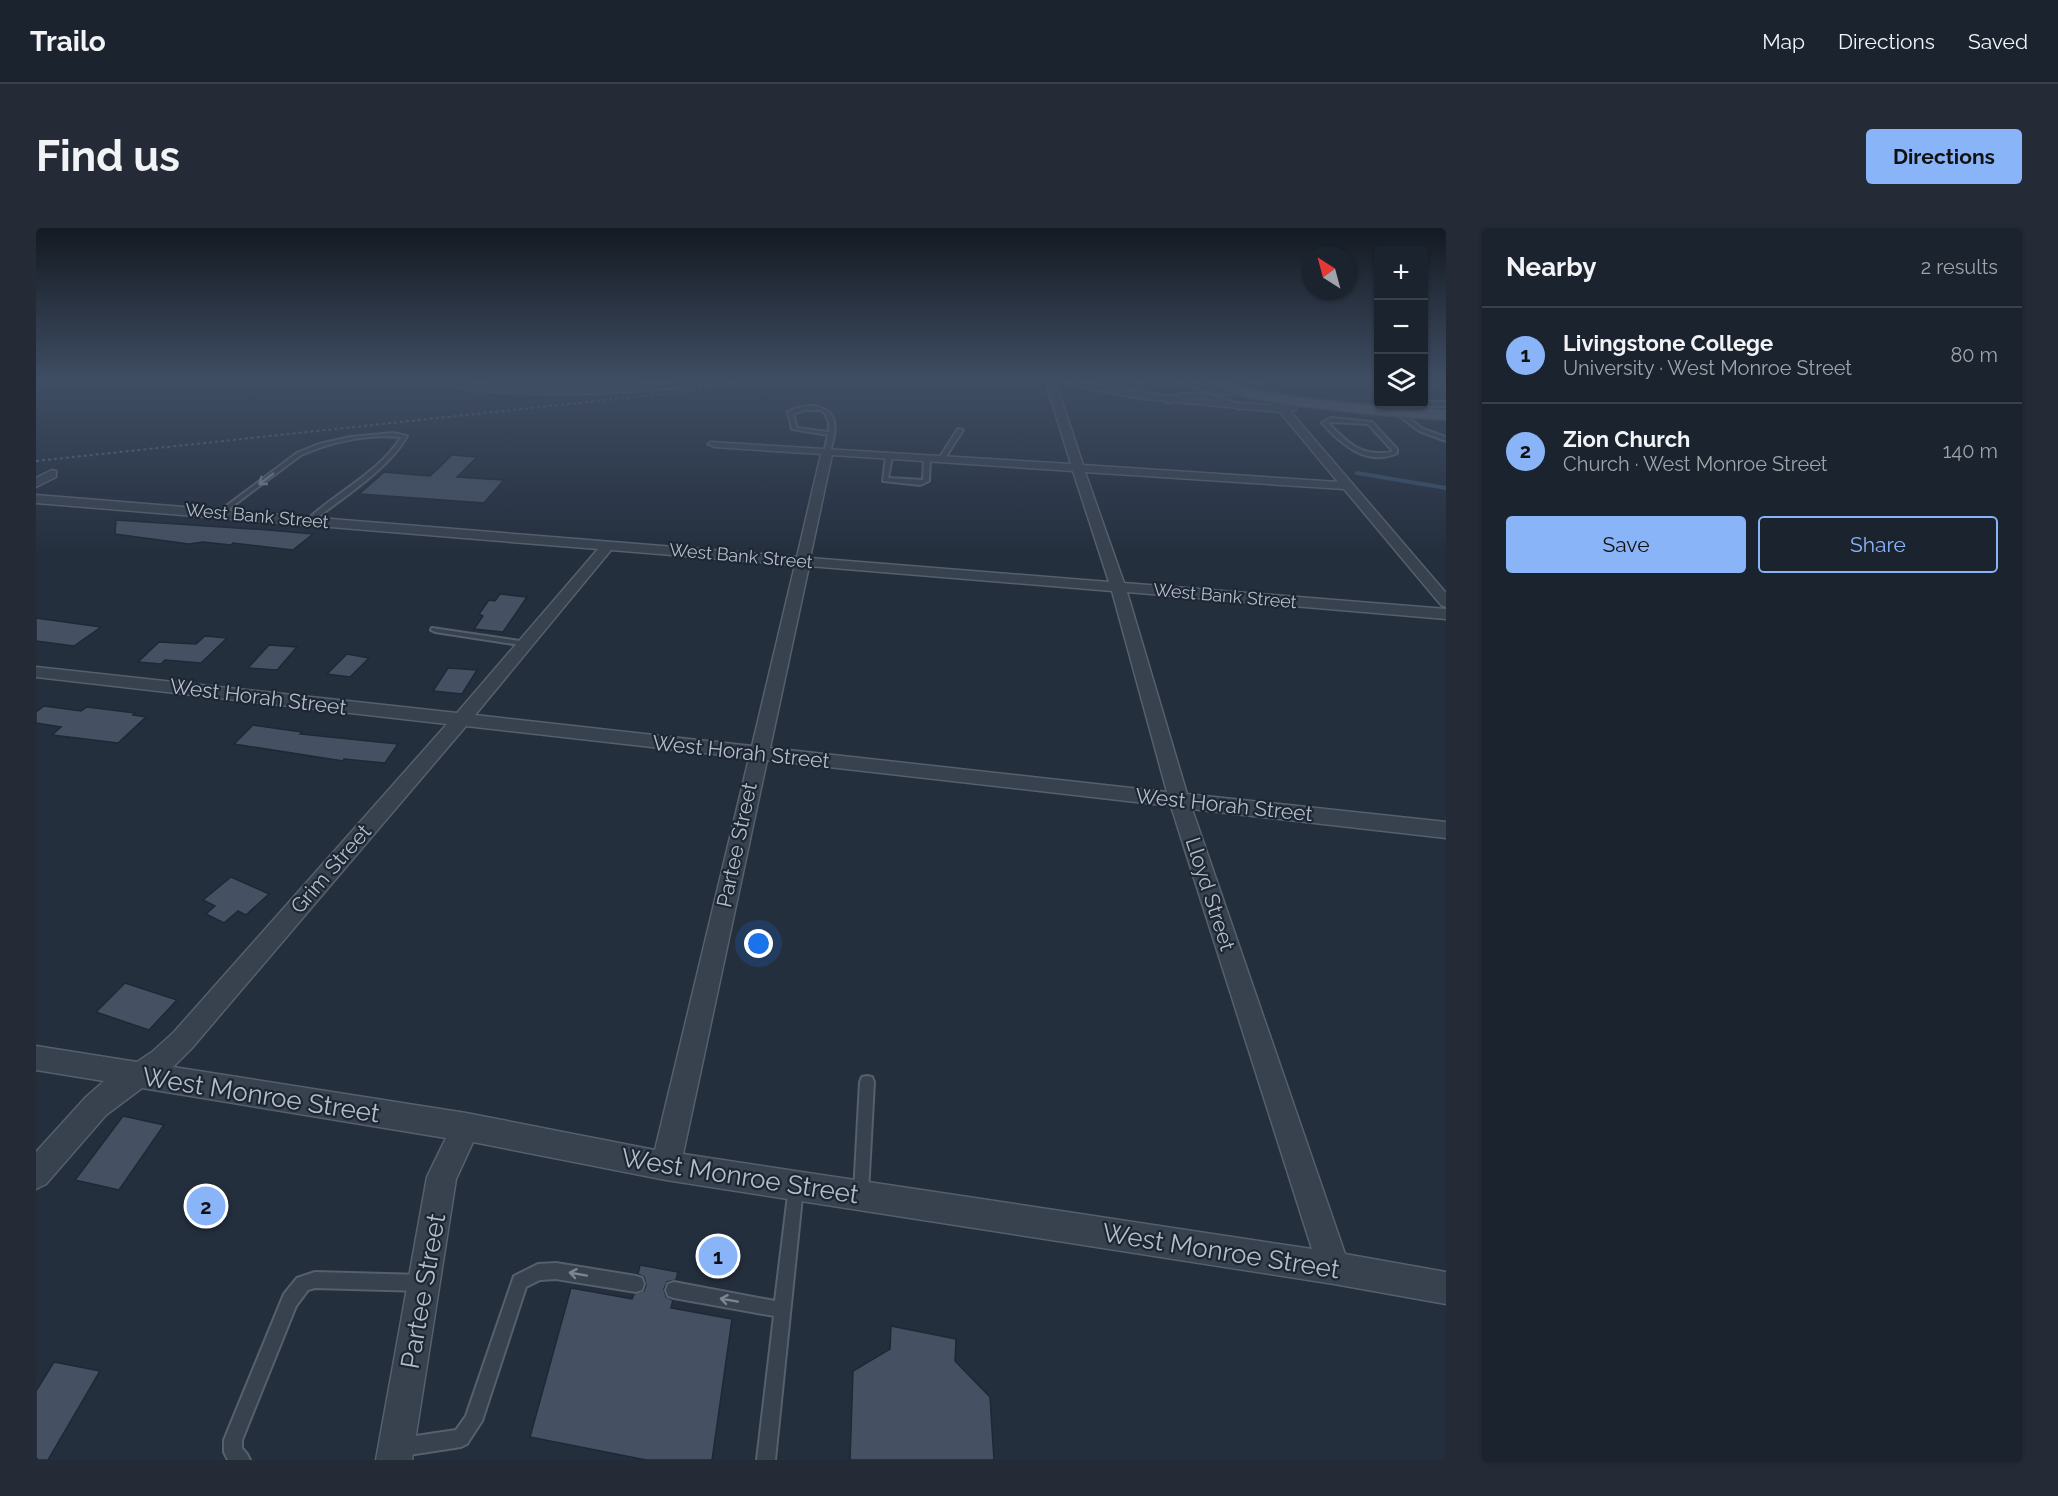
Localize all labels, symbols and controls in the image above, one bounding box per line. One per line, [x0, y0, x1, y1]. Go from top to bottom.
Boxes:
text: Trailo [30, 25, 106, 58]
text: Map [1762, 29, 1805, 54]
text: Directions [1838, 29, 1935, 54]
text: Saved [1968, 29, 2028, 54]
button: Directions [1866, 129, 2022, 184]
text: Find us [36, 132, 180, 181]
north arrow [1302, 246, 1356, 300]
map controls [1374, 246, 1428, 408]
button: + [1374, 246, 1428, 300]
text: Nearby [1506, 252, 1596, 282]
text: 2 results [1921, 255, 1998, 279]
button: − [1374, 300, 1428, 354]
text: Livingstone College [1563, 330, 1773, 356]
text: 1 [1521, 343, 1530, 367]
text: 80 m [1950, 343, 1998, 367]
button: layers [1374, 354, 1428, 408]
text: University · West Monroe Street [1563, 356, 1852, 380]
text: Zion Church [1563, 426, 1690, 452]
text: 2 [1520, 439, 1531, 463]
text: 140 m [1943, 439, 1998, 463]
text: Church · West Monroe Street [1563, 452, 1827, 476]
one-way arrow [259, 473, 275, 485]
street label: West Bank Street [184, 499, 330, 532]
button: Save [1506, 516, 1746, 573]
button: Share [1758, 516, 1998, 573]
street label: West Bank Street [668, 539, 814, 572]
street label: West Bank Street [1152, 579, 1298, 612]
street label: West Horah Street [168, 673, 348, 720]
street label: West Horah Street [651, 730, 831, 773]
street label: Partee Street [711, 780, 762, 910]
street label: West Horah Street [1134, 783, 1314, 826]
street label: Grim Street [285, 819, 376, 918]
street label: Lloyd Street [1180, 834, 1241, 954]
your location [744, 929, 773, 958]
street label: West Monroe Street [140, 1061, 382, 1129]
street label: West Monroe Street [619, 1142, 861, 1210]
pin: 2 [186, 1184, 226, 1228]
street label: Partee Street [395, 1211, 451, 1371]
street label: West Monroe Street [1100, 1217, 1342, 1285]
pin: 1 [698, 1234, 738, 1278]
one-way arrow [569, 1269, 588, 1280]
one-way arrow [719, 1294, 739, 1305]

